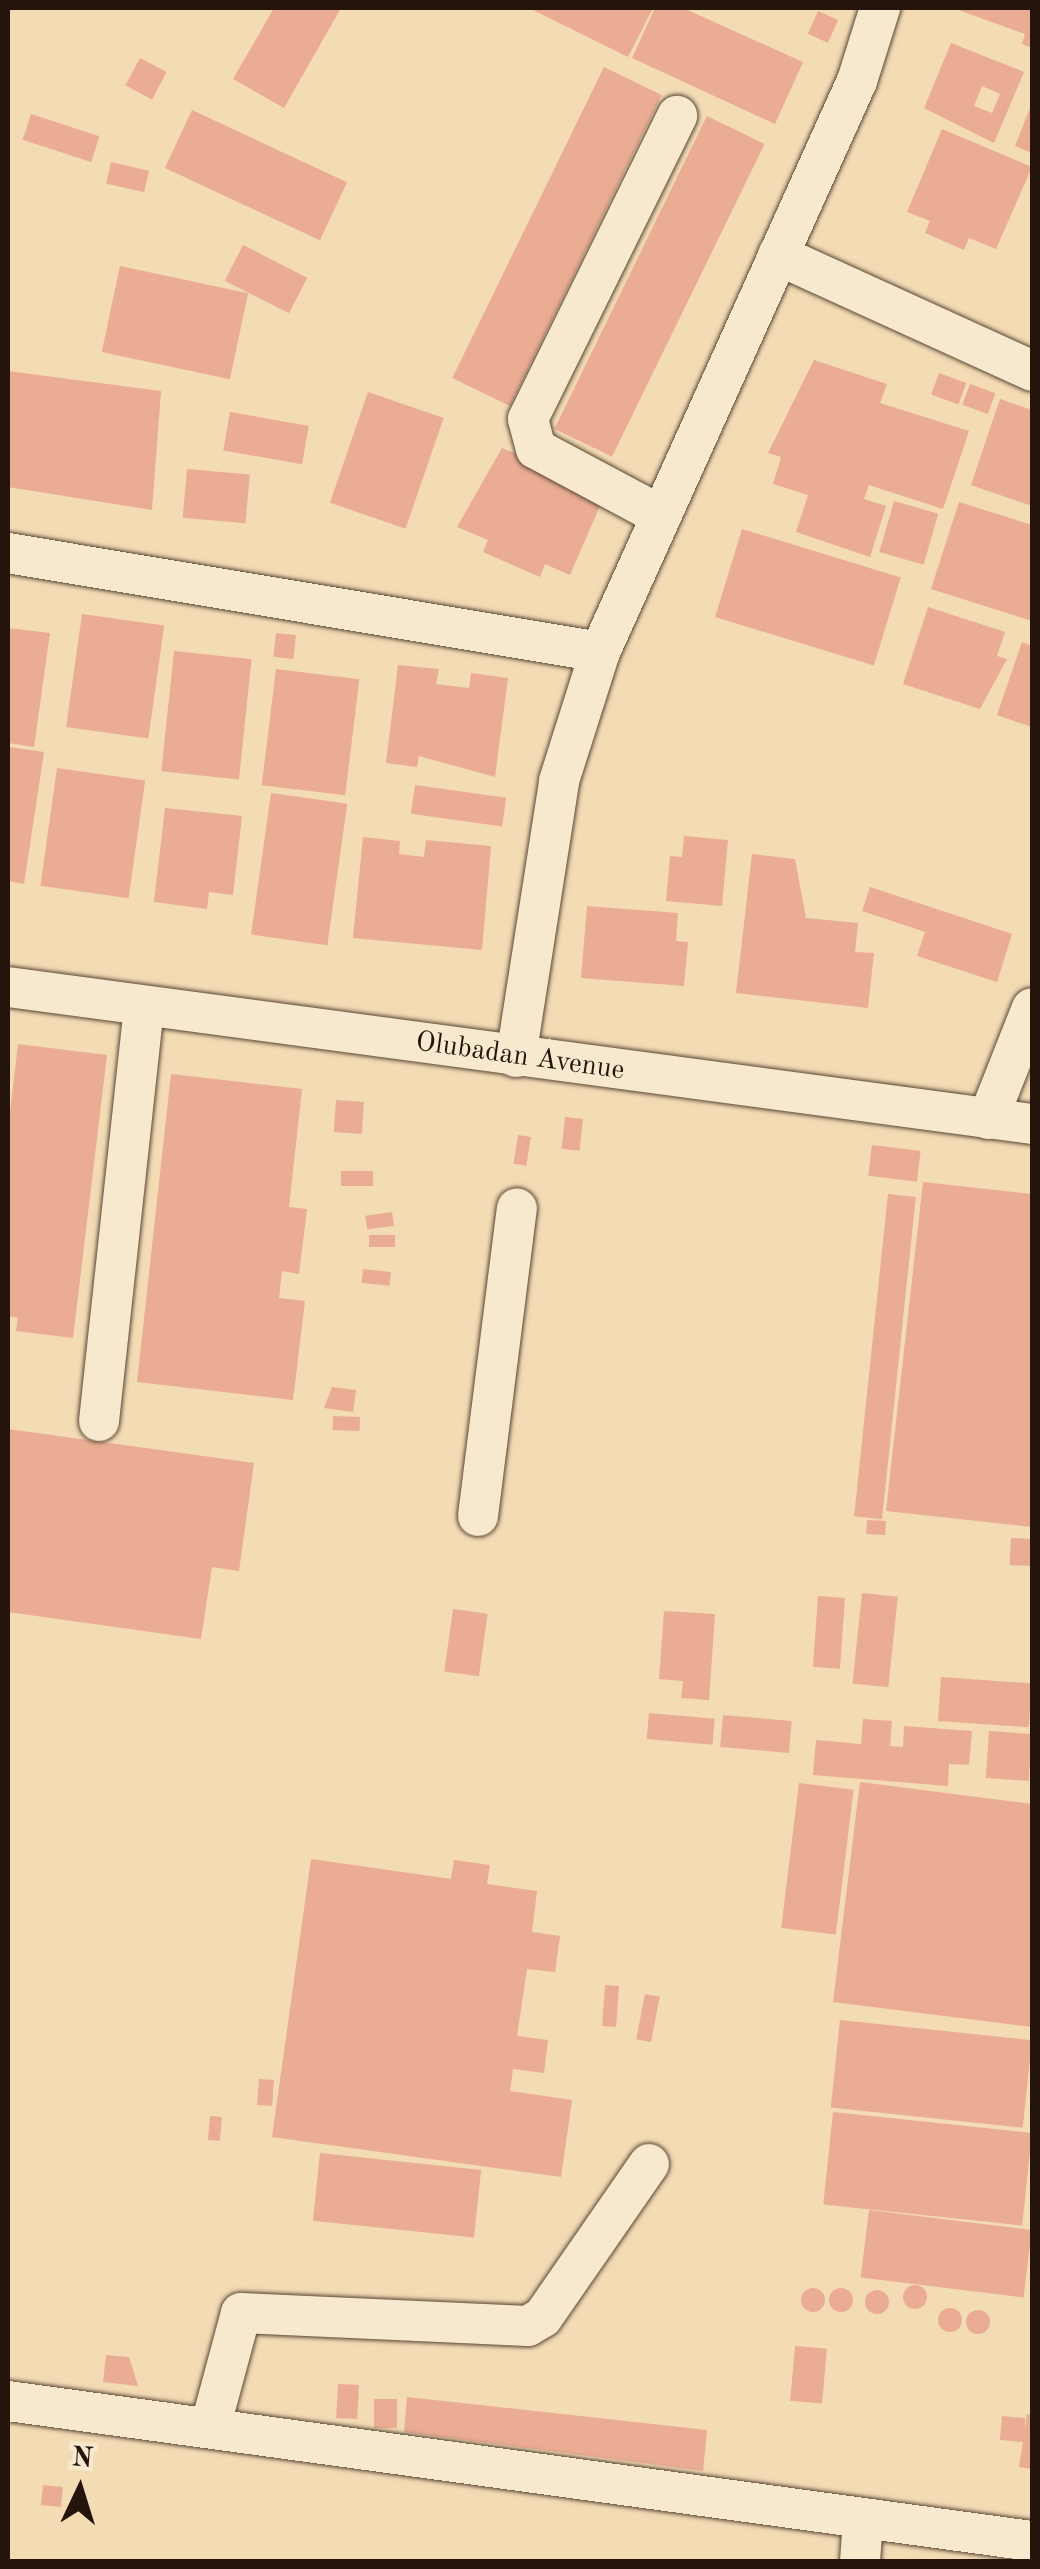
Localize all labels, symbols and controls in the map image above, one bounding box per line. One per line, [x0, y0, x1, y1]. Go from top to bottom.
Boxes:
street label: Olubadan Avenue [413, 1026, 627, 1088]
north arrow [30, 2439, 130, 2539]
text: N [70, 2444, 94, 2474]

